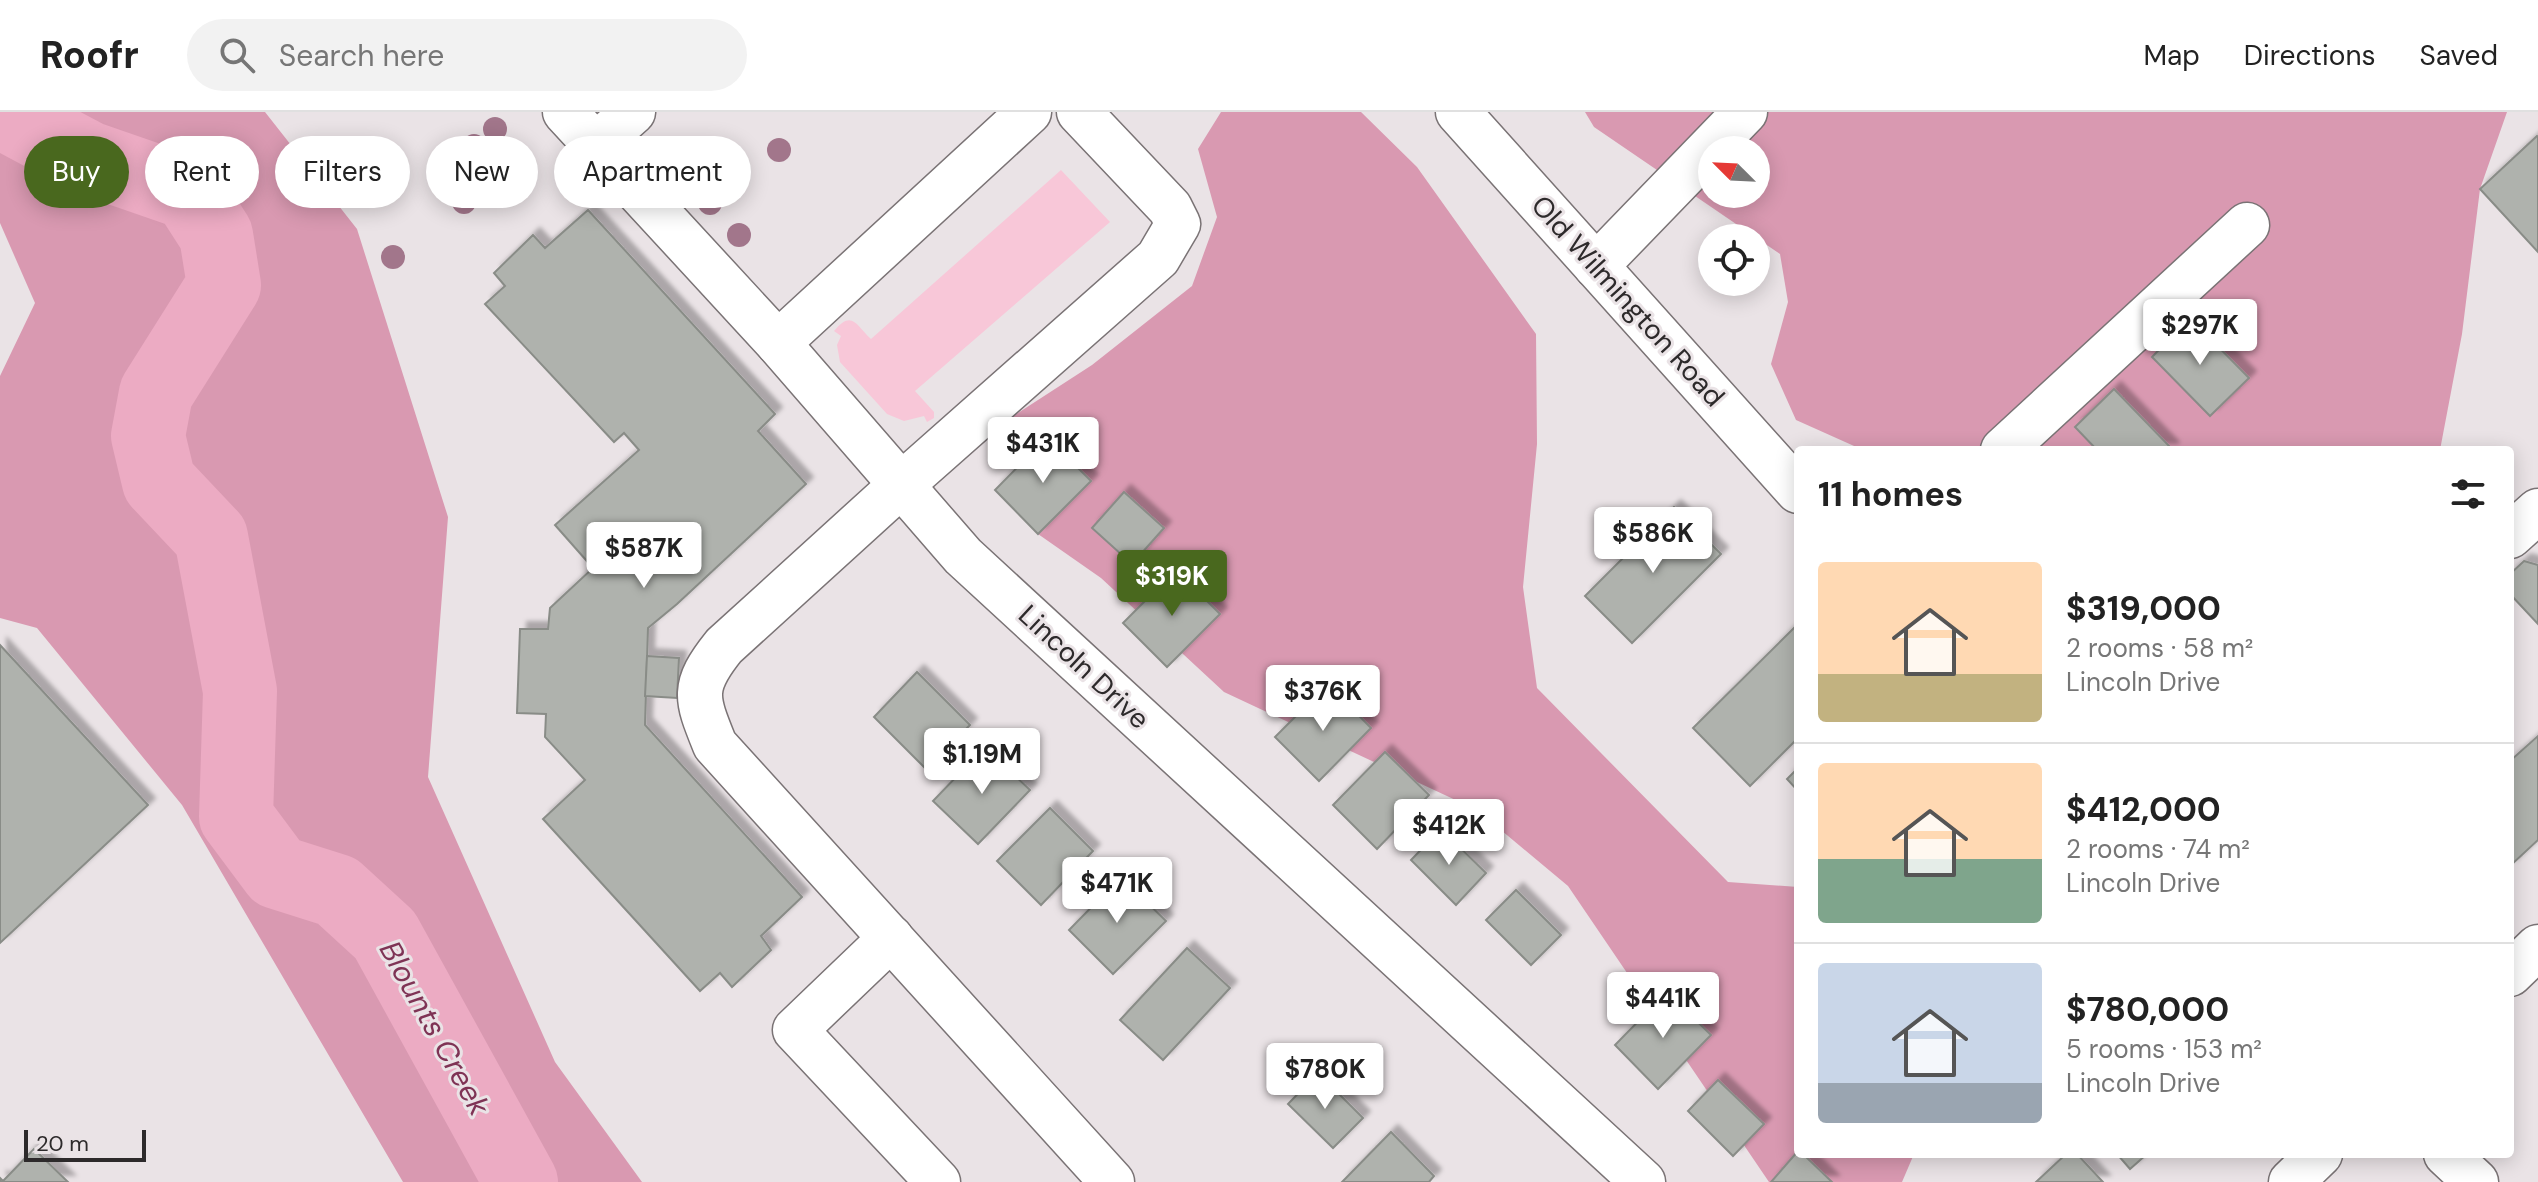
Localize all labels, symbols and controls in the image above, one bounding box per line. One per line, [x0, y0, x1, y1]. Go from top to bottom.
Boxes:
search box [187, 19, 747, 91]
text: Roofr [40, 30, 139, 80]
icon: search [215, 33, 259, 77]
text: Search here [279, 36, 444, 75]
text: Map [2143, 37, 2200, 74]
text: Directions [2244, 37, 2376, 74]
text: Saved [2420, 37, 2498, 74]
chip: Buy [24, 136, 129, 208]
chip: Rent [145, 136, 259, 208]
chip: Filters [275, 136, 410, 208]
chip: New [426, 136, 538, 208]
chip: Apartment [554, 136, 751, 208]
north arrow [1698, 136, 1770, 208]
map controls [1698, 136, 1770, 296]
street label: Old Wilmington Road [1523, 187, 1733, 415]
button: locate [1698, 224, 1770, 296]
pin: $297K [2144, 299, 2256, 367]
text: $297K [2161, 308, 2239, 342]
pin: $431K [987, 417, 1099, 485]
text: $431K [1006, 426, 1080, 460]
text: 11 homes [1818, 472, 1963, 517]
icon: filters [2446, 472, 2490, 516]
pin: $586K [1597, 507, 1709, 575]
text: $586K [1612, 516, 1694, 550]
pin: $587K [588, 522, 700, 590]
text: $587K [605, 531, 684, 565]
pin: $319K [1116, 550, 1228, 618]
text: $319K [1135, 559, 1209, 593]
text: $319,000 [2066, 586, 2221, 631]
icon: home [1882, 594, 1978, 690]
street label: Lincoln Drive [1011, 597, 1157, 737]
text: 2 rooms · 58 m² [2066, 631, 2253, 665]
pin: $376K [1267, 665, 1379, 733]
text: Lincoln Drive [2066, 665, 2220, 699]
text: $376K [1284, 674, 1362, 708]
pin: $1.19M [917, 728, 1047, 796]
text: $1.19M [942, 737, 1022, 771]
text: $412,000 [2066, 787, 2221, 832]
icon: home [1882, 795, 1978, 891]
pin: $412K [1393, 799, 1505, 867]
text: $412K [1412, 808, 1486, 842]
text: 2 rooms · 74 m² [2066, 832, 2250, 866]
pin: $471K [1061, 857, 1173, 925]
text: $471K [1080, 866, 1154, 900]
text: Lincoln Drive [2066, 866, 2220, 900]
water label: Blounts Creek [371, 934, 499, 1123]
pin: $441K [1607, 972, 1719, 1040]
text: $441K [1625, 981, 1701, 1015]
text: $780,000 [2066, 987, 2229, 1032]
icon: home [1882, 995, 1978, 1091]
text: 5 rooms · 153 m² [2066, 1032, 2262, 1066]
pin: $780K [1269, 1043, 1381, 1111]
text: $780K [1284, 1052, 1366, 1086]
text: Lincoln Drive [2066, 1066, 2220, 1100]
scale bar [24, 1126, 146, 1162]
text: 20 m [36, 1129, 89, 1158]

